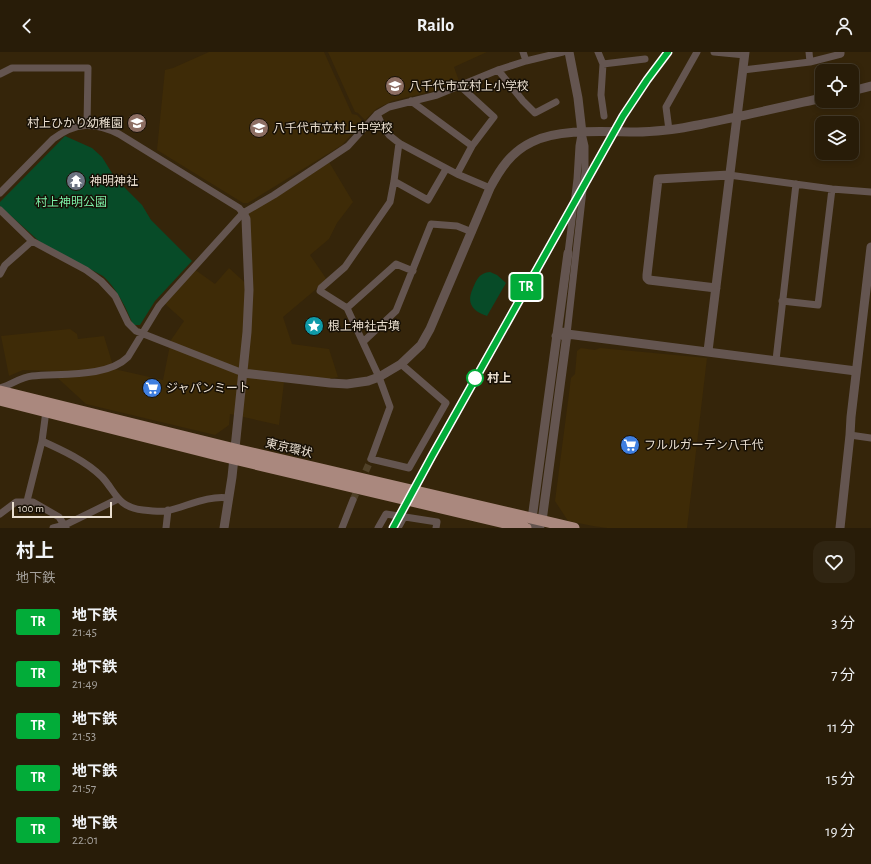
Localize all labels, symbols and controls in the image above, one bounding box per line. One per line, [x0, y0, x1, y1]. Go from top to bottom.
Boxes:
icon: back [16, 15, 38, 37]
icon: person [833, 15, 855, 37]
text: Railo [417, 17, 454, 35]
map controls [815, 64, 859, 160]
button: locate [815, 64, 859, 108]
school or university icon: 八千代市立村上小学校 [384, 75, 406, 97]
place label: 八千代市立村上小学校 [409, 79, 529, 92]
school or university icon: 村上ひかり幼稚園 [126, 112, 148, 134]
place label: 村上ひかり幼稚園 [27, 116, 123, 129]
button: layers [815, 116, 859, 160]
school or university icon: 八千代市立村上中学校 [248, 117, 270, 139]
place label: 八千代市立村上中学校 [273, 121, 393, 134]
temple icon: 神明神社 [65, 170, 87, 192]
place label: 神明神社 [90, 175, 138, 187]
park label: 村上神明公園 [35, 195, 107, 208]
line badge: TR [508, 274, 544, 300]
text: TR [518, 280, 534, 294]
place icon: 根上神社古墳 [303, 315, 325, 337]
place label: 根上神社古墳 [328, 320, 400, 332]
marker: 村上 [466, 369, 484, 387]
place label: 村上 [487, 371, 511, 384]
supermarket icon: ジャパンミート [141, 377, 163, 399]
place label: ジャパンミート [166, 382, 250, 394]
supermarket icon: フルルガーデン八千代 [619, 434, 641, 456]
street label: 東京環状 [264, 436, 314, 459]
place label: フルルガーデン八千代 [644, 438, 764, 451]
scale bar [12, 500, 112, 519]
text: 100 m [18, 503, 44, 514]
button: heart [813, 541, 855, 583]
text: 村上 [16, 542, 54, 561]
text: 地下鉄 [16, 572, 55, 585]
text: 地下鉄 [72, 608, 117, 623]
text: TR [30, 615, 46, 629]
text: 3 分 [831, 616, 855, 631]
text: 21:45 [72, 626, 97, 639]
text: 地下鉄 [72, 660, 117, 675]
text: TR [30, 667, 46, 681]
text: 7 分 [831, 668, 855, 683]
text: 21:49 [72, 678, 98, 691]
text: 地下鉄 [72, 712, 117, 727]
text: TR [30, 719, 46, 733]
text: 11 分 [827, 720, 855, 735]
text: 21:53 [72, 730, 96, 743]
text: 地下鉄 [72, 764, 117, 779]
text: TR [30, 771, 46, 785]
text: 15 分 [826, 772, 855, 787]
text: 21:57 [72, 782, 96, 795]
text: 地下鉄 [72, 816, 117, 831]
text: TR [30, 823, 46, 837]
text: 19 分 [825, 824, 855, 839]
text: 22:01 [72, 834, 98, 847]

